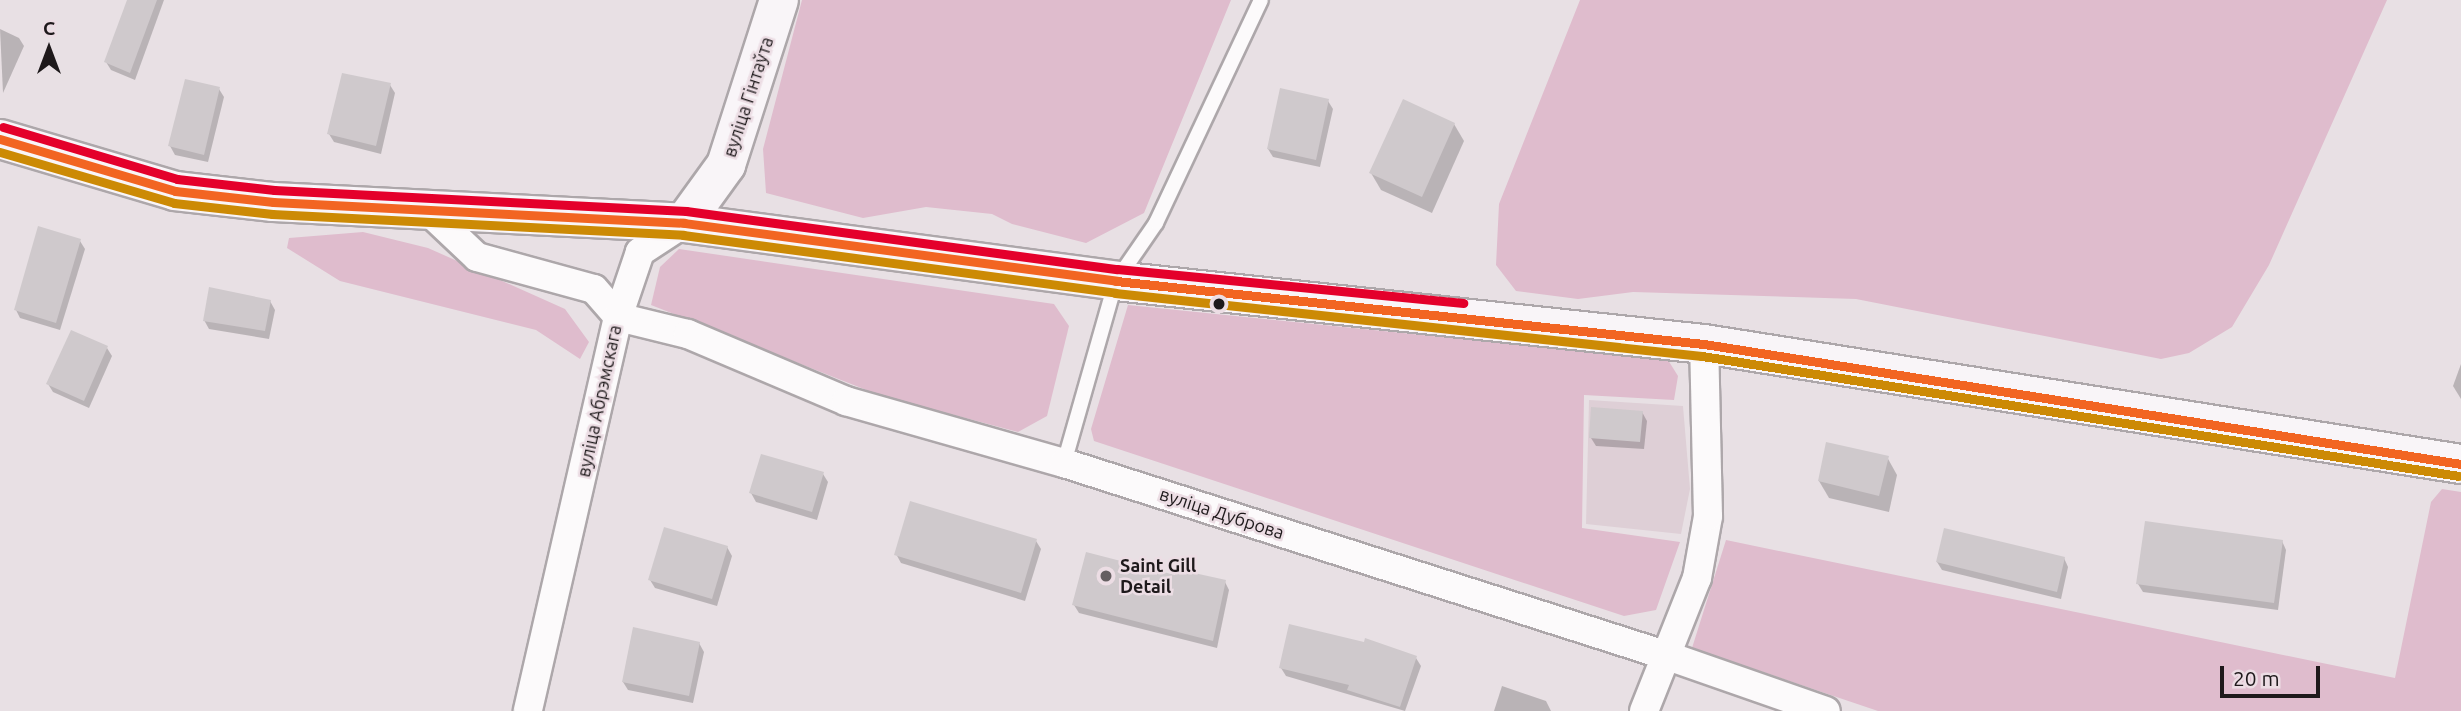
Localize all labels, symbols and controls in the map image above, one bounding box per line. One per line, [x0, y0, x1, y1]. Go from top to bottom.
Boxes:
north arrow [14, 14, 84, 84]
text: С [43, 17, 55, 39]
street label: вуліца Гінтаўта [718, 34, 778, 160]
unlabelled marker [1212, 297, 1226, 311]
street label: вуліца Абрэмскага [572, 323, 626, 479]
street label: вуліца Дуброва [1157, 483, 1287, 543]
place label: Saint Gill Detail [1120, 555, 1196, 598]
marker: Saint Gill Detail [1098, 568, 1114, 584]
scale bar [2223, 652, 2323, 696]
text: 20 m [2233, 666, 2280, 690]

